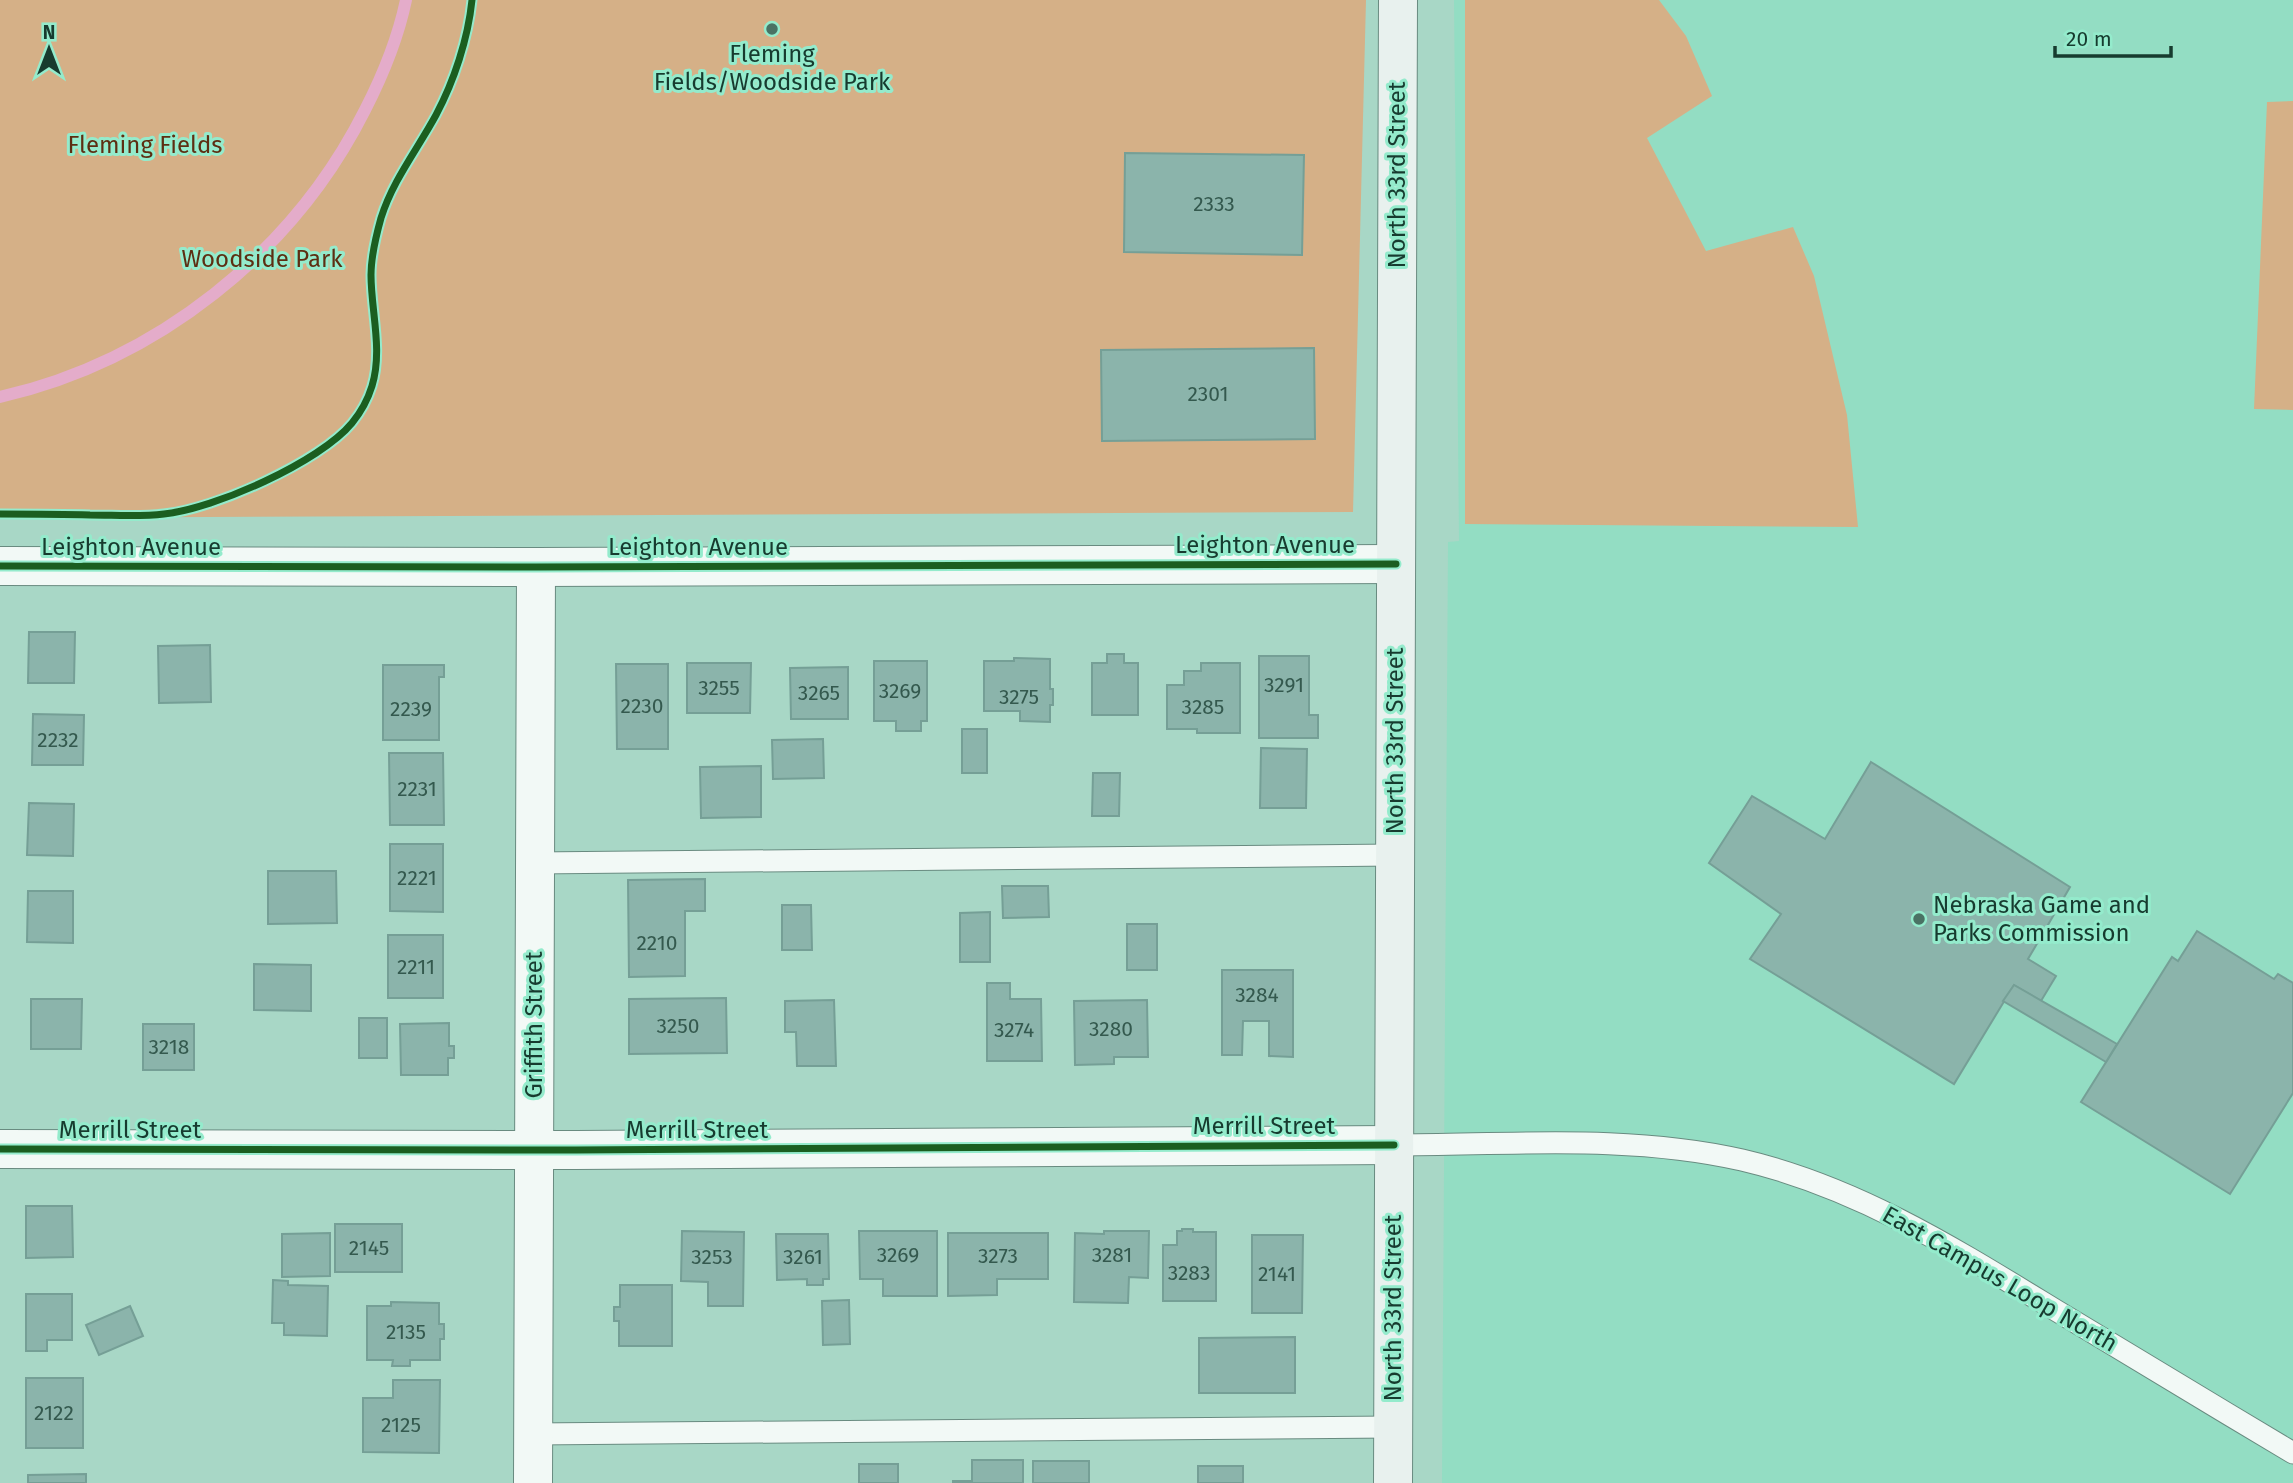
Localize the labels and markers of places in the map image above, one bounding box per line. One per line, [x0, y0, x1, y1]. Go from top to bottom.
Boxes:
marker: Fleming Fields/Woodside Park [764, 21, 780, 37]
place label: Fleming Fields/Woodside Park [654, 40, 891, 96]
place label: Nebraska Game and Parks Commission [1933, 891, 2150, 947]
marker: Nebraska Game and Parks Commission [1911, 911, 1927, 927]

